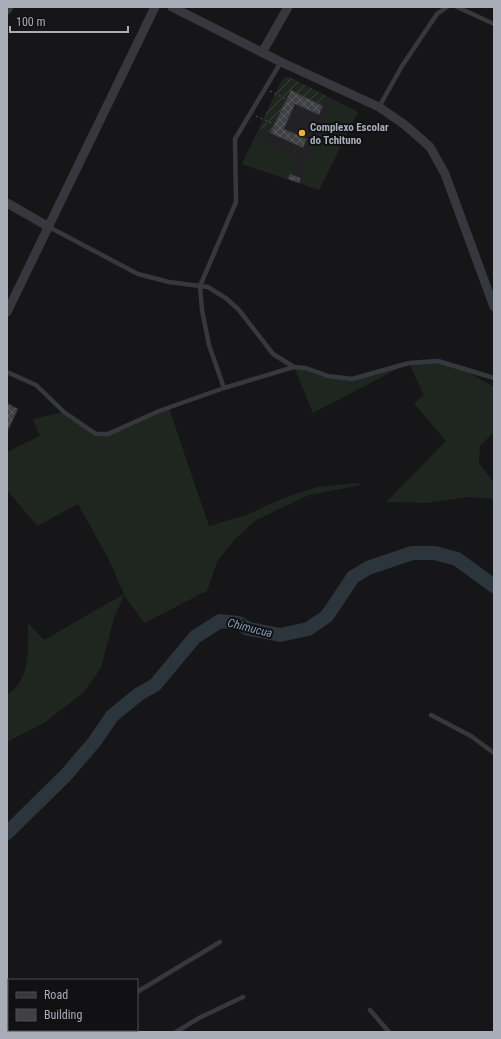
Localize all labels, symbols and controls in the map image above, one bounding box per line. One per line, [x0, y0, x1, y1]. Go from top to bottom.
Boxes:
scale bar [10, 8, 128, 34]
text: 100 m [16, 15, 46, 29]
place label: Complexo Escolar do Tchituno [310, 121, 389, 147]
marker: Complexo Escolar do Tchituno [297, 128, 307, 138]
water label: Chimucua [226, 616, 274, 640]
legend [8, 979, 138, 1031]
text: Road [44, 988, 68, 1002]
text: Building [44, 1008, 82, 1022]

